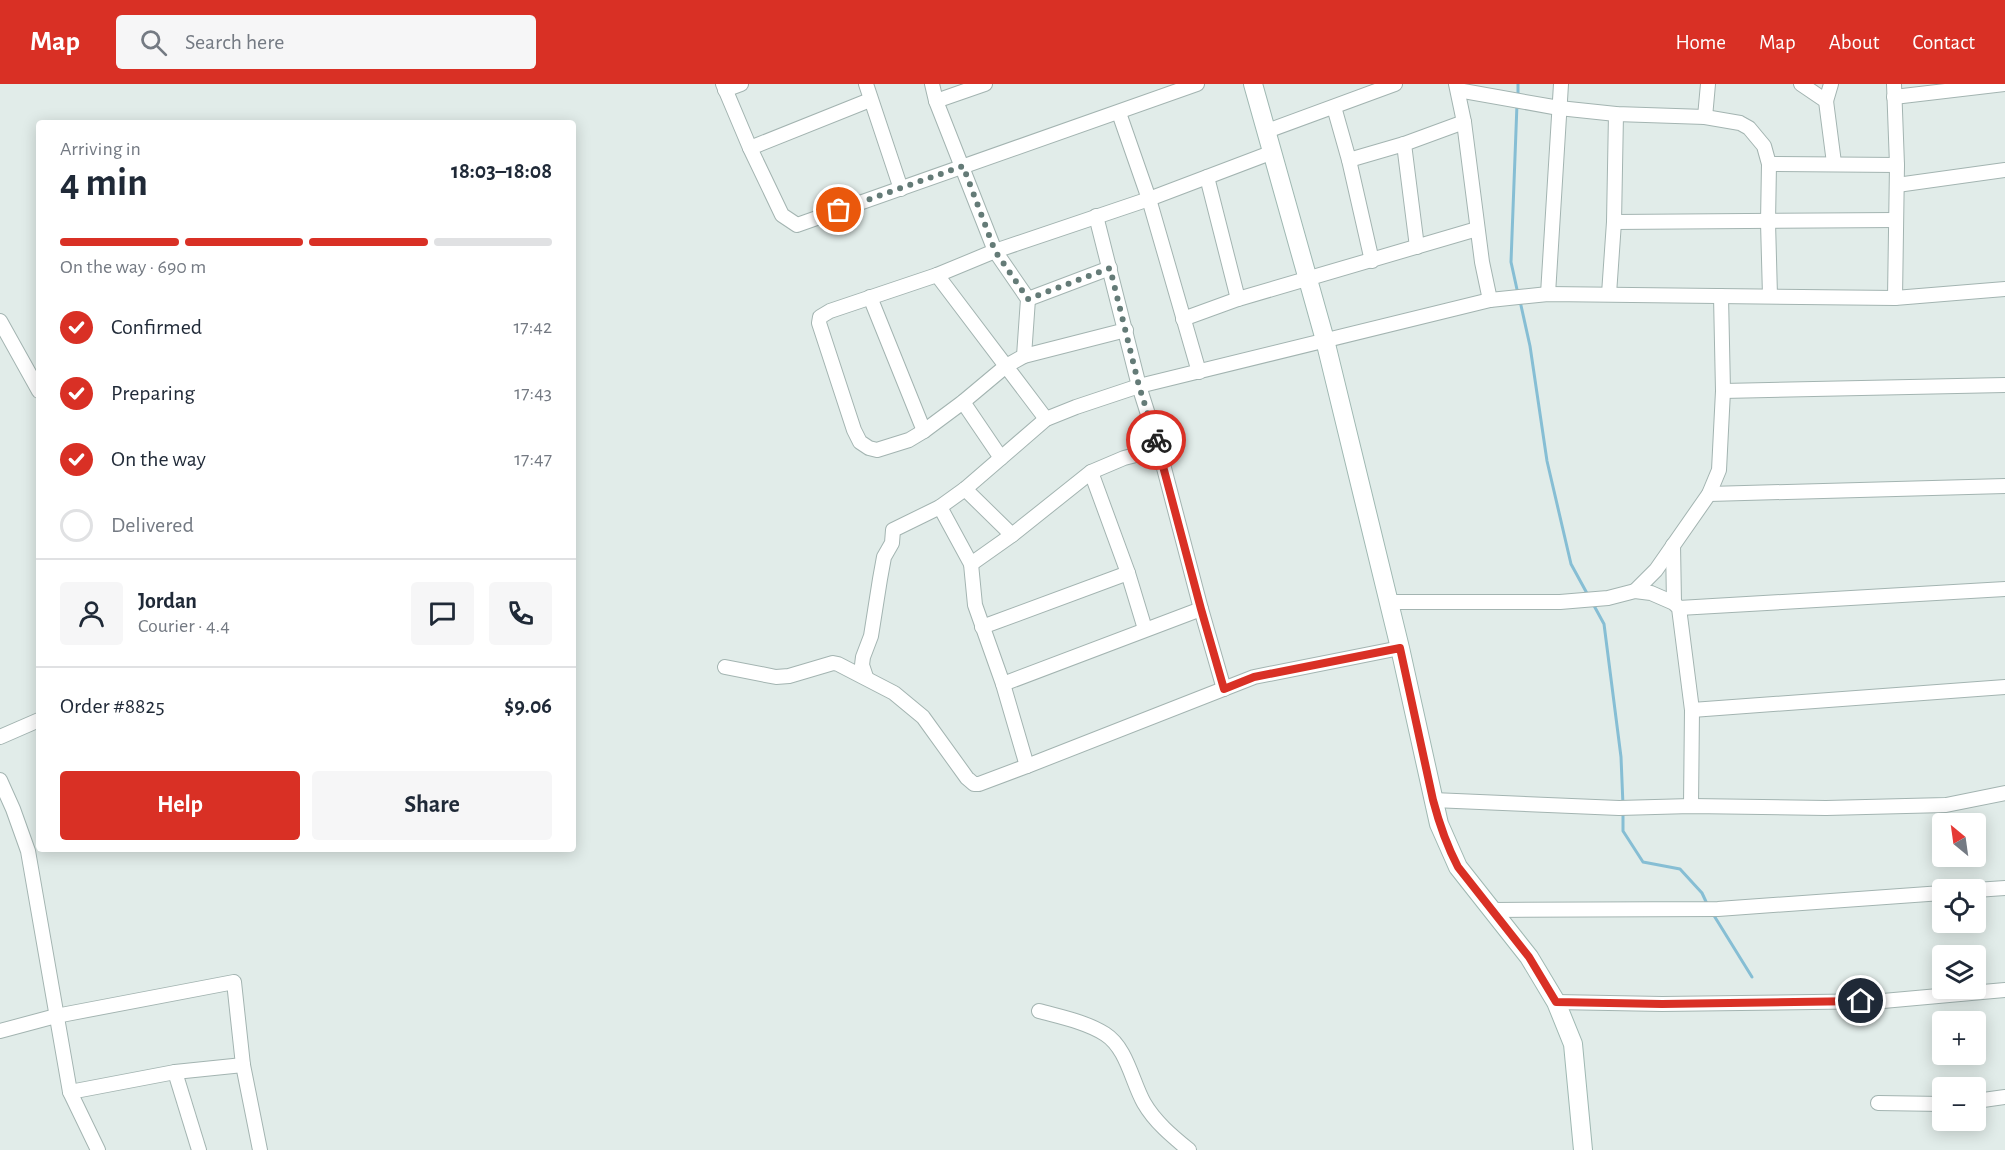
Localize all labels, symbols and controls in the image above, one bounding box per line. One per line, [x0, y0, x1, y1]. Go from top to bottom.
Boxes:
search box [116, 15, 536, 69]
icon: search [137, 26, 170, 59]
text: Map [30, 28, 80, 56]
text: Search here [185, 31, 284, 53]
text: Home [1675, 32, 1726, 53]
text: Map [1759, 32, 1796, 53]
text: About [1829, 32, 1879, 53]
text: Contact [1912, 32, 1975, 53]
text: Arriving in [60, 139, 141, 159]
text: 18:03–18:08 [451, 160, 552, 182]
text: 4 min [60, 164, 148, 203]
pin [813, 184, 864, 235]
icon: bag [822, 193, 855, 226]
text: On the way · 690 m [60, 257, 206, 277]
icon: check [60, 311, 93, 344]
text: Confirmed [111, 316, 202, 338]
text: 17:42 [513, 317, 552, 337]
icon: check [60, 377, 93, 410]
text: Preparing [111, 382, 195, 404]
text: 17:43 [514, 383, 552, 403]
courier [1126, 410, 1186, 470]
icon: bike [1140, 424, 1173, 457]
icon: check [60, 443, 93, 476]
text: On the way [111, 448, 206, 470]
text: 17:47 [514, 449, 552, 469]
text: Delivered [111, 514, 194, 536]
button: person [60, 582, 123, 645]
button: chat [411, 582, 474, 645]
button: phone [489, 582, 552, 645]
text: Jordan [138, 590, 197, 612]
text: Courier · 4.4 [138, 616, 230, 636]
text: Order #8825 [60, 695, 165, 717]
text: $9.06 [504, 695, 552, 717]
button: Help [60, 771, 300, 840]
button: Share [312, 771, 552, 840]
north arrow [1932, 813, 1986, 867]
map controls [1932, 813, 1986, 1131]
button: locate [1932, 879, 1986, 933]
button: layers [1932, 945, 1986, 999]
pin [1835, 975, 1886, 1026]
icon: home [1844, 984, 1877, 1017]
button: + [1932, 1011, 1986, 1065]
button: − [1932, 1077, 1986, 1131]

